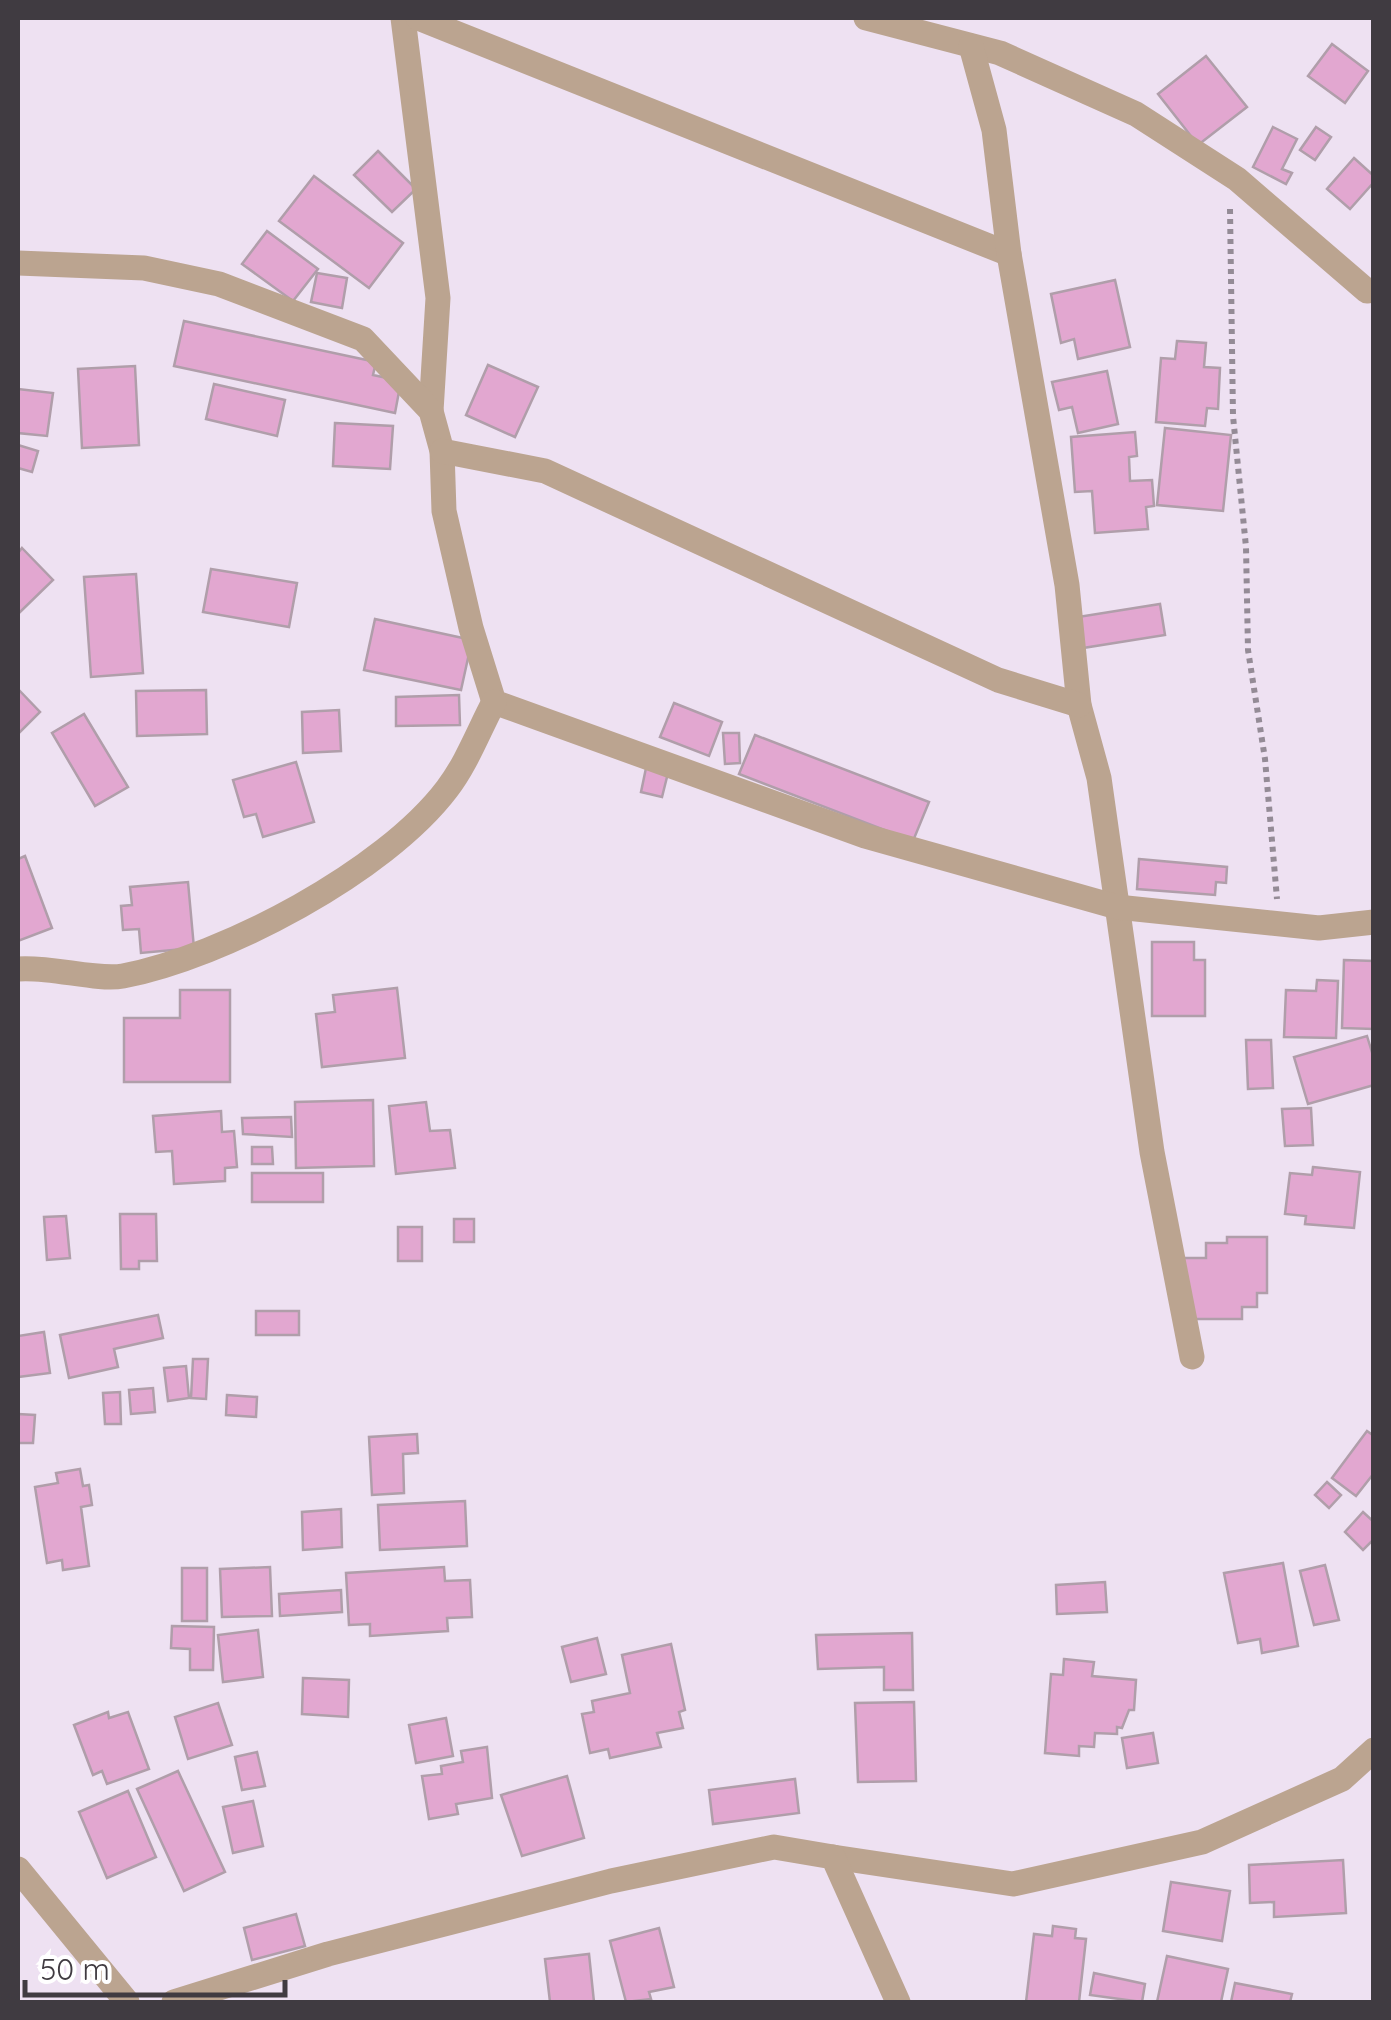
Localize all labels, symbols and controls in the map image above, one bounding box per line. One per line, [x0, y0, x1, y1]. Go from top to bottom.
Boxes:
scale bar [25, 1935, 285, 1997]
text: 50 m [40, 1950, 110, 1988]

